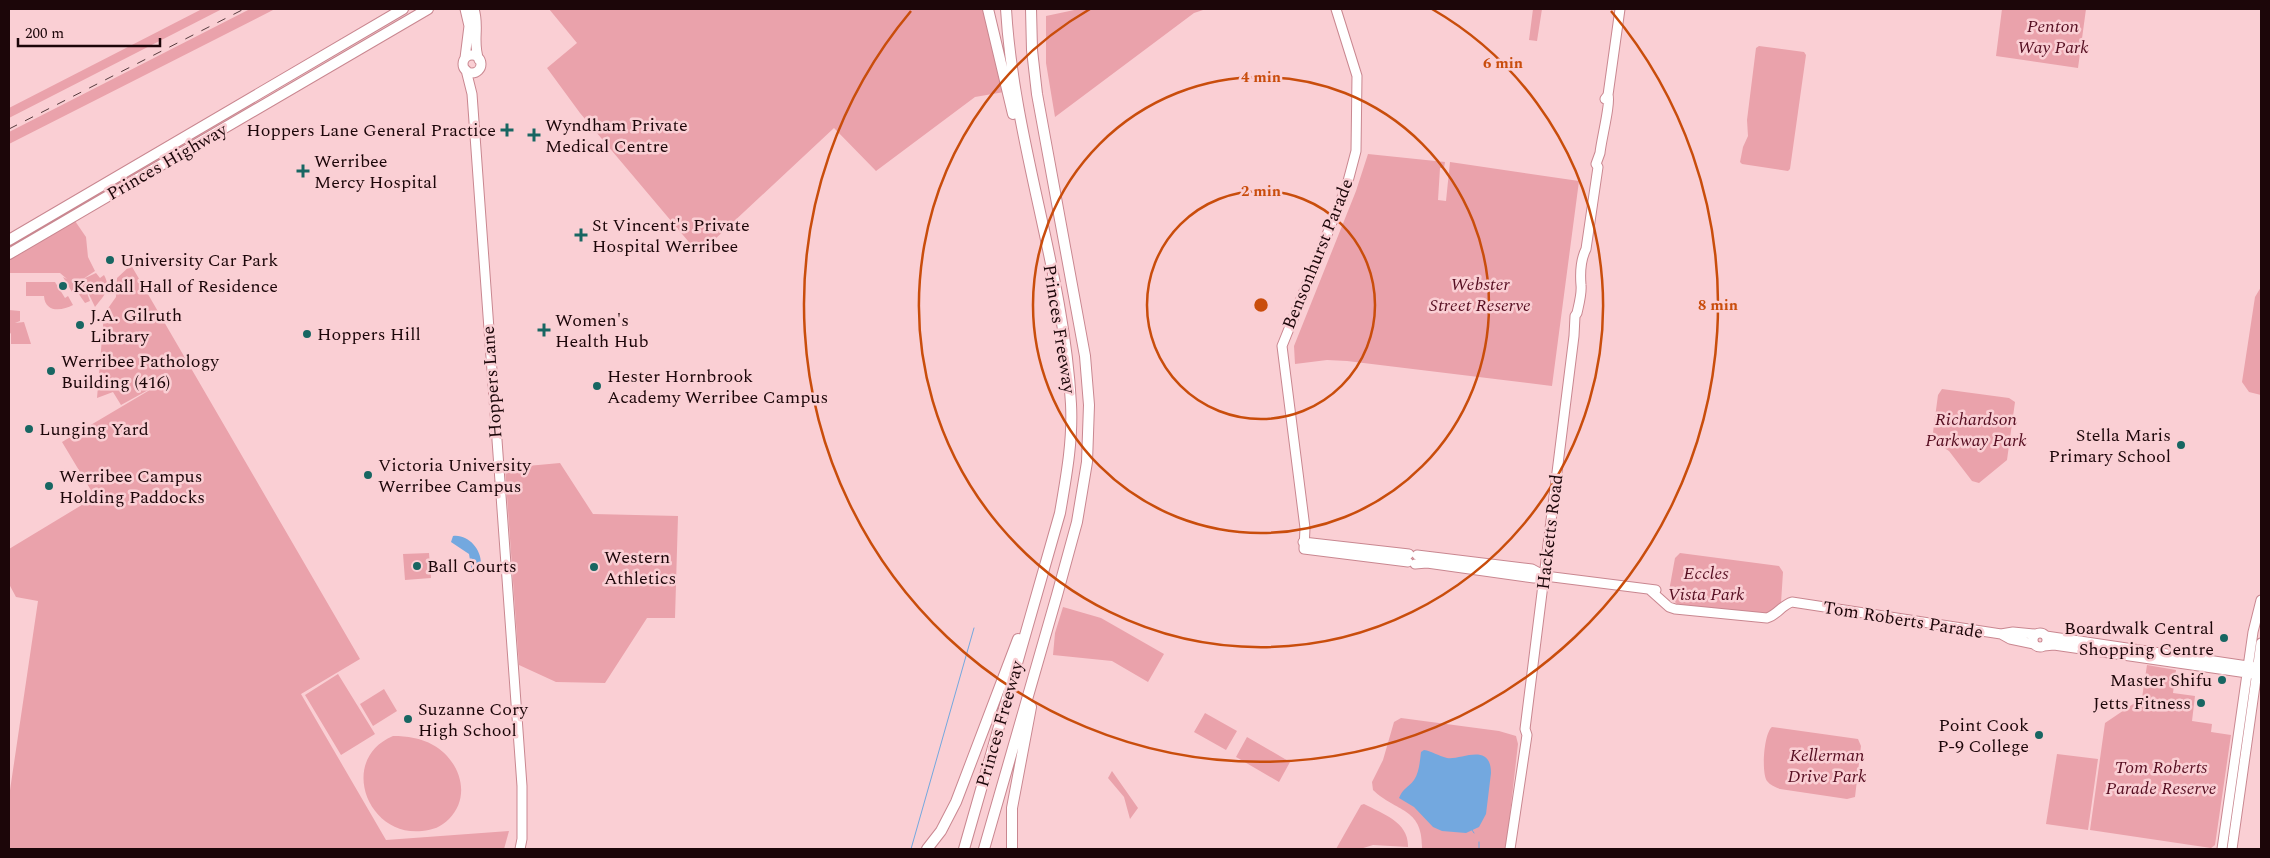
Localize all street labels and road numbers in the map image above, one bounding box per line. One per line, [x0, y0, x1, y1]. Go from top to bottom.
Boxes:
street label: Princes Highway [102, 116, 233, 207]
street label: Bensonhurst Parade [1275, 175, 1361, 333]
street label: Princes Freeway [1035, 263, 1083, 397]
street label: Hoppers Lane [475, 325, 509, 439]
street label: Hacketts Road [1530, 473, 1570, 591]
street label: Tom Roberts Parade [1821, 594, 1985, 646]
street label: Princes Freeway [969, 656, 1031, 790]

